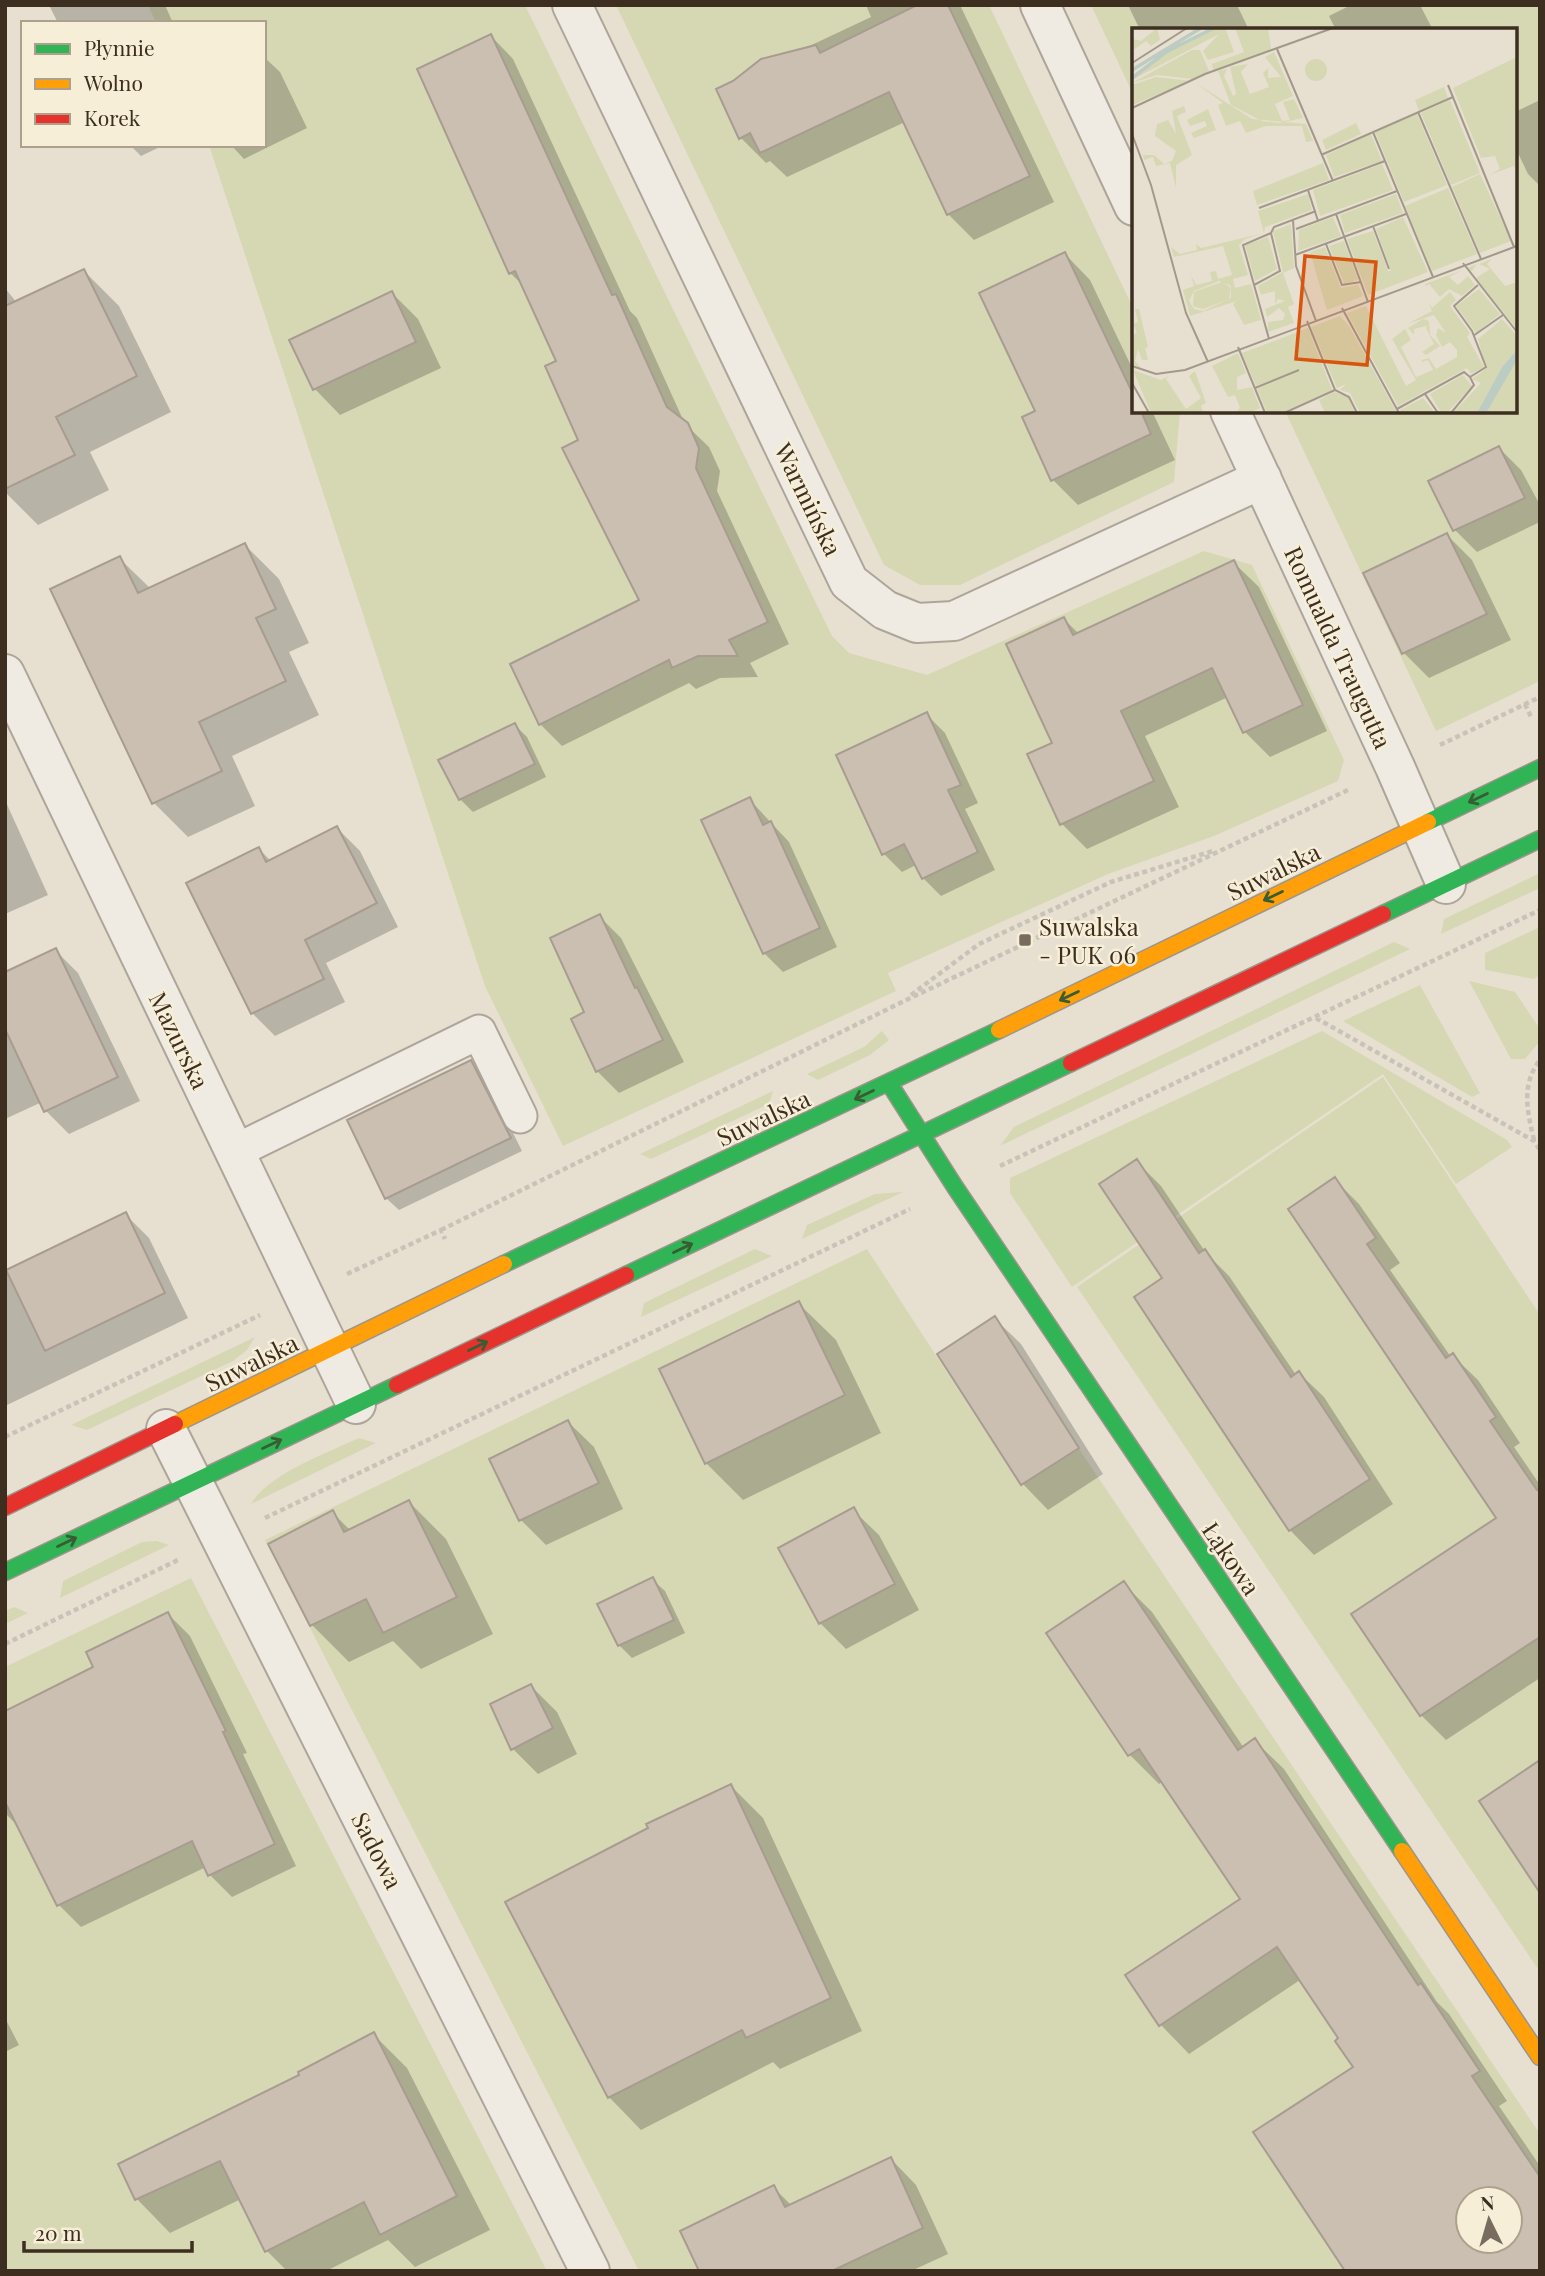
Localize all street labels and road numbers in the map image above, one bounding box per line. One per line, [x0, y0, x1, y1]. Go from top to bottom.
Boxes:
street label: Warmińska [768, 436, 850, 561]
street label: Romualda Traugutta [1278, 541, 1400, 753]
street label: Suwalska [1221, 835, 1325, 907]
street label: Mazurska [143, 986, 217, 1094]
street label: Suwalska [711, 1081, 815, 1153]
street label: Suwalska [199, 1326, 303, 1398]
street label: Łąkowa [1196, 1515, 1268, 1601]
street label: Sadowa [345, 1806, 411, 1894]

